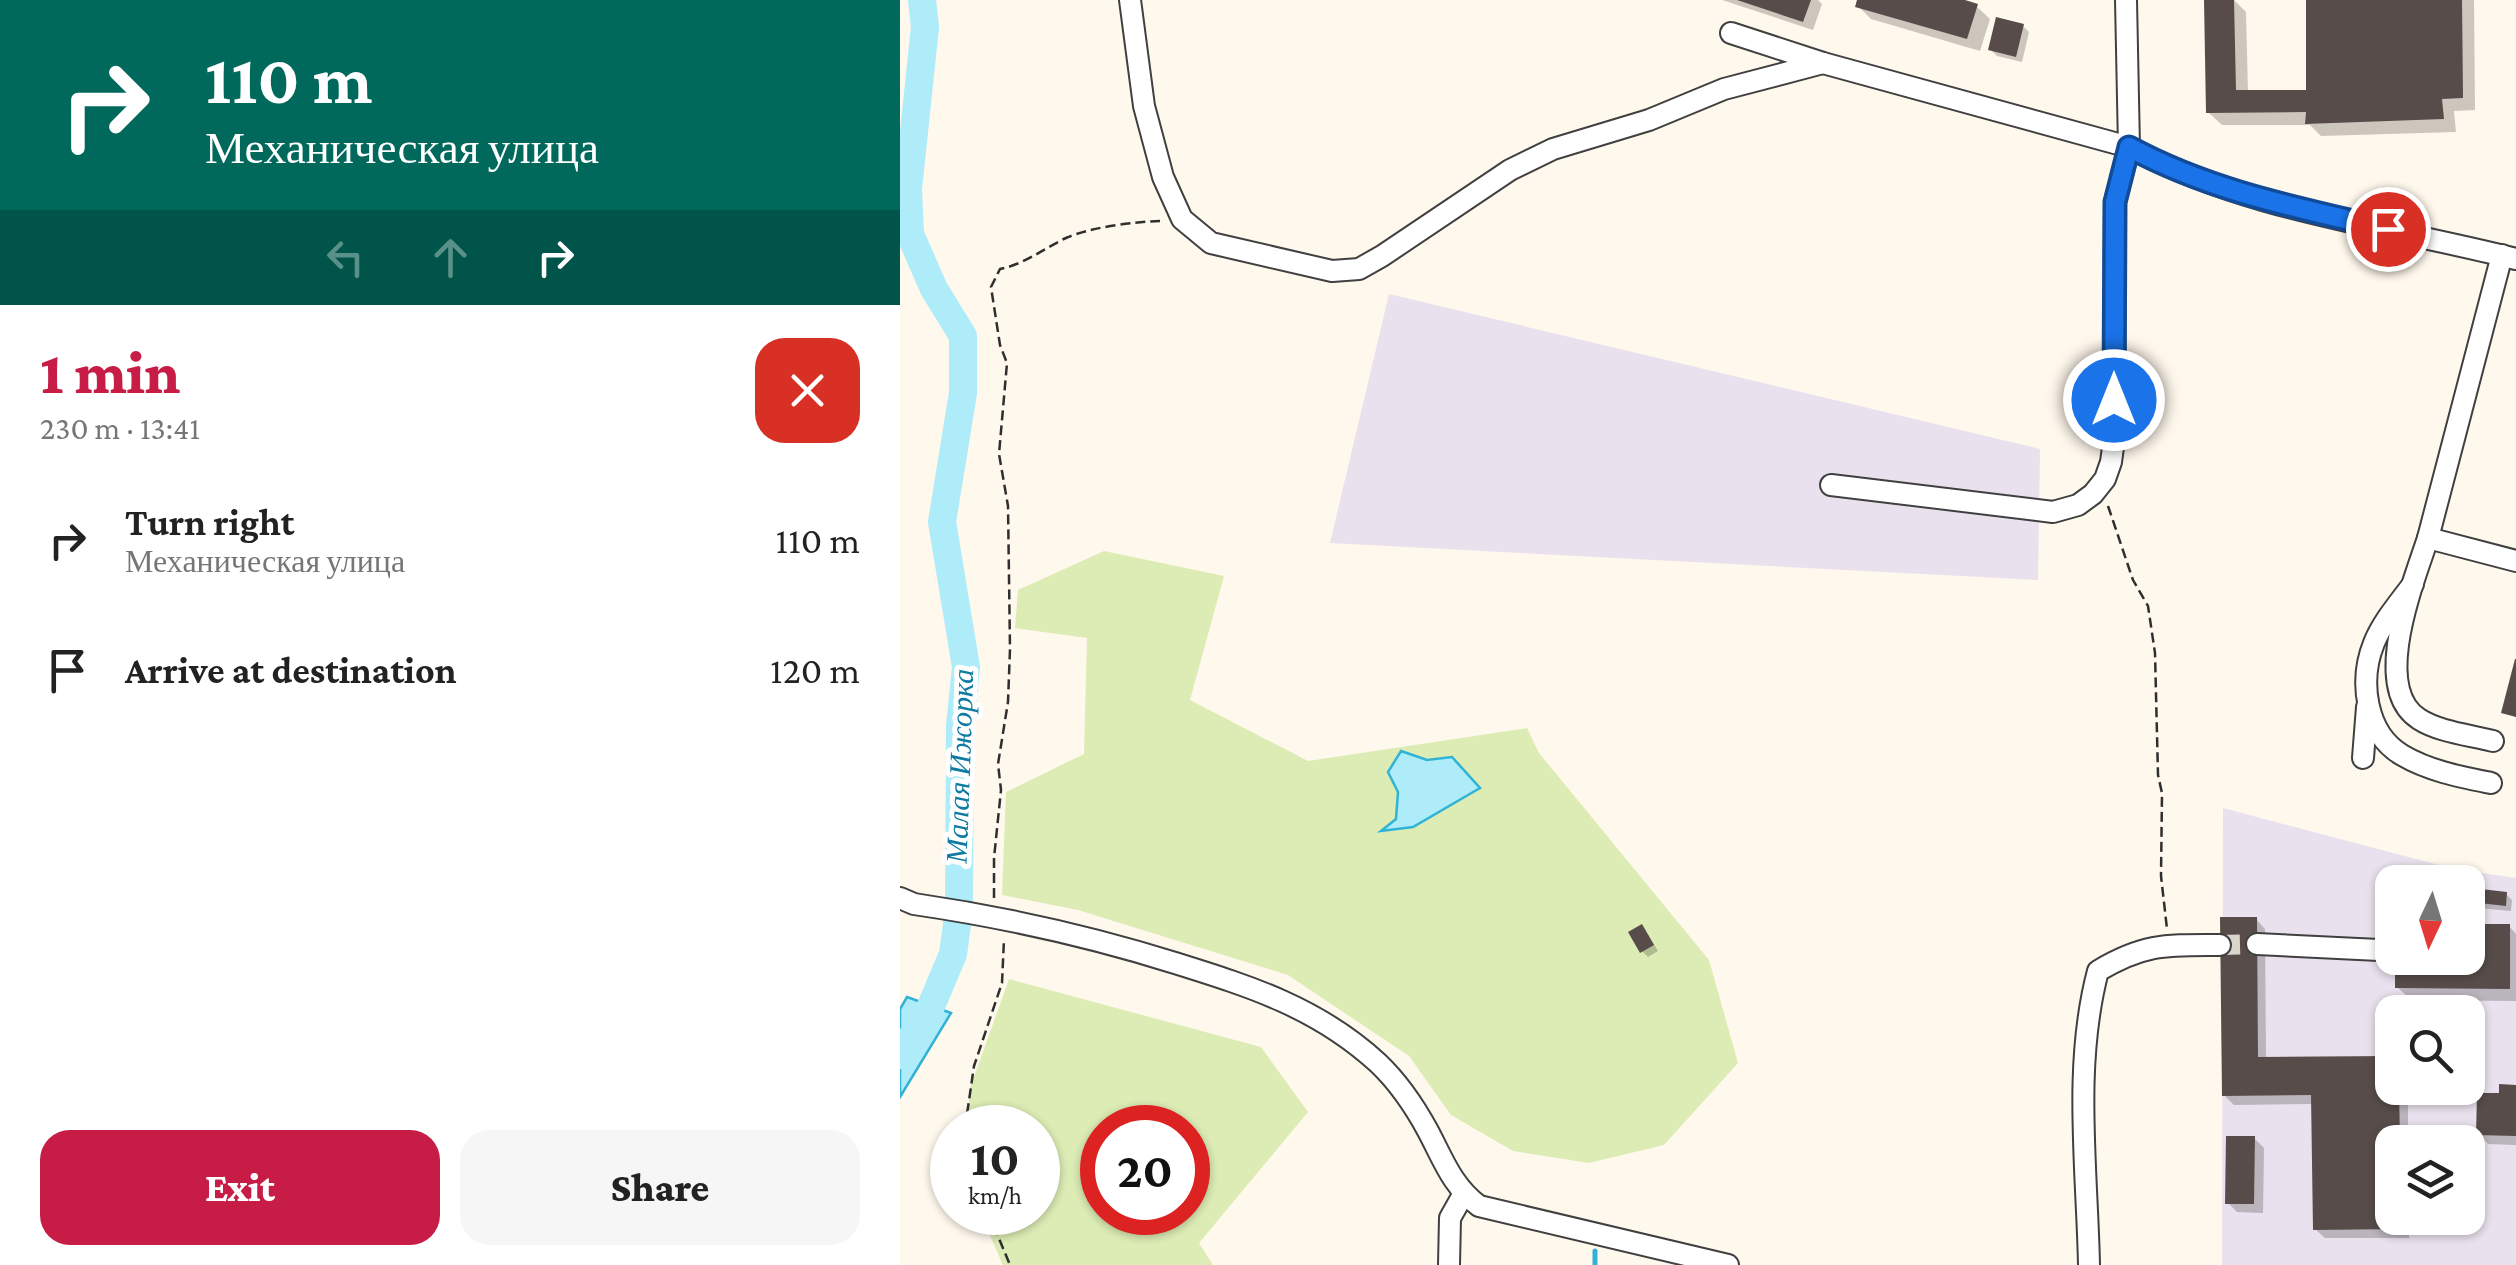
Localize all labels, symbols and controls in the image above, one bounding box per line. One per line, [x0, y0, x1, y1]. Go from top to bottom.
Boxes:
icon: right [40, 40, 170, 170]
text: 110 m [205, 40, 373, 118]
text: Механическая улица [205, 123, 599, 173]
pin [2346, 187, 2431, 272]
icon: arrive [2361, 202, 2416, 257]
icon: left [318, 230, 373, 285]
icon: ahead [423, 230, 478, 285]
icon: right [528, 230, 583, 285]
button: close [755, 338, 860, 443]
text: 1 min [40, 339, 180, 406]
position arrow [2062, 348, 2166, 452]
text: 230 m · 13:41 [40, 410, 200, 446]
text: Turn right [125, 501, 294, 543]
icon: right [40, 513, 95, 568]
text: 110 m [776, 519, 860, 561]
text: Механическая улица [125, 543, 405, 579]
icon: arrive [40, 643, 95, 698]
text: Arrive at destination [125, 649, 457, 691]
text: 120 m [770, 649, 860, 691]
water label: Малая Ижорка [940, 668, 979, 865]
north arrow [2375, 865, 2485, 975]
map controls [2375, 865, 2485, 1235]
button: search [2375, 995, 2485, 1105]
speed limit sign: 20 [1080, 1105, 1210, 1235]
button: layers [2375, 1125, 2485, 1235]
button: Exit [40, 1130, 440, 1245]
button: Share [460, 1130, 860, 1245]
text: 10 [970, 1130, 1020, 1186]
text: km/h [968, 1182, 1022, 1209]

